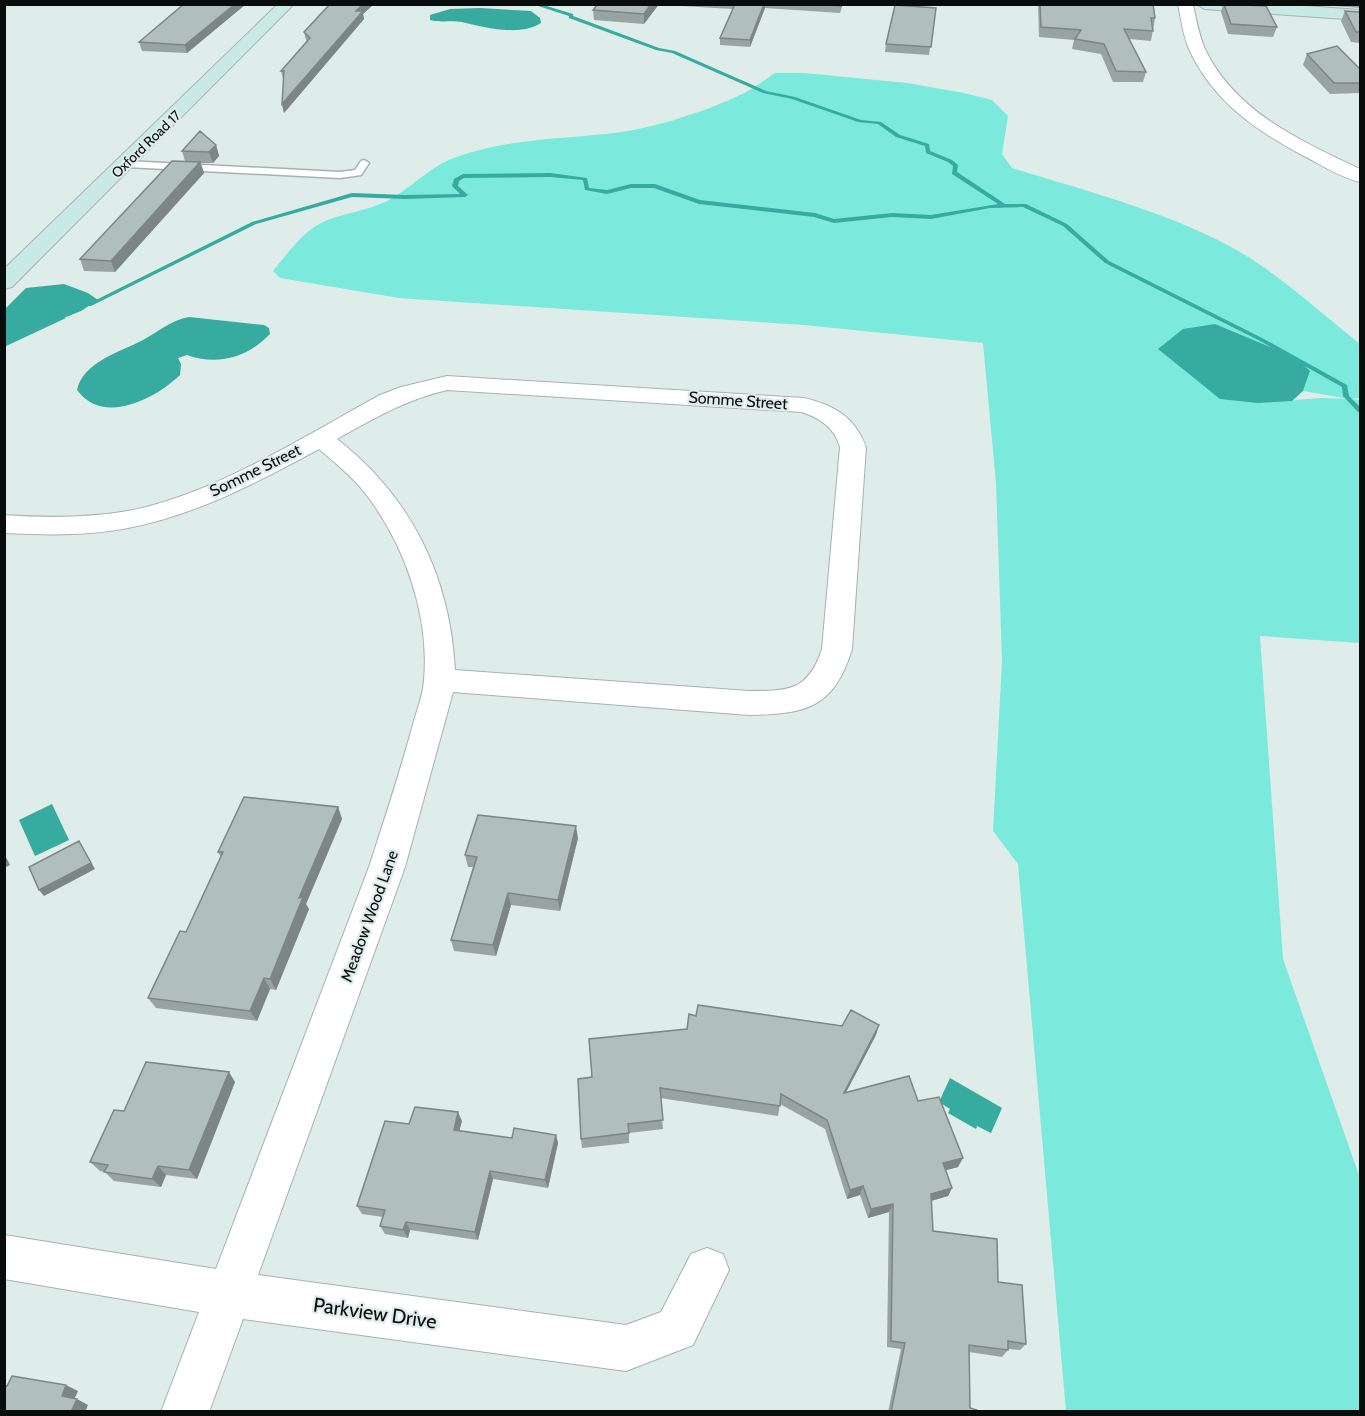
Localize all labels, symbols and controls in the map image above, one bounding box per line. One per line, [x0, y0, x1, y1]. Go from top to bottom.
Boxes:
street label: Oxford Road 17 [107, 106, 185, 182]
street label: Somme Street [688, 388, 789, 413]
street label: Somme Street [207, 440, 304, 501]
street label: Meadow Wood Lane [337, 848, 402, 985]
street label: Parkview Drive [312, 1292, 438, 1334]

